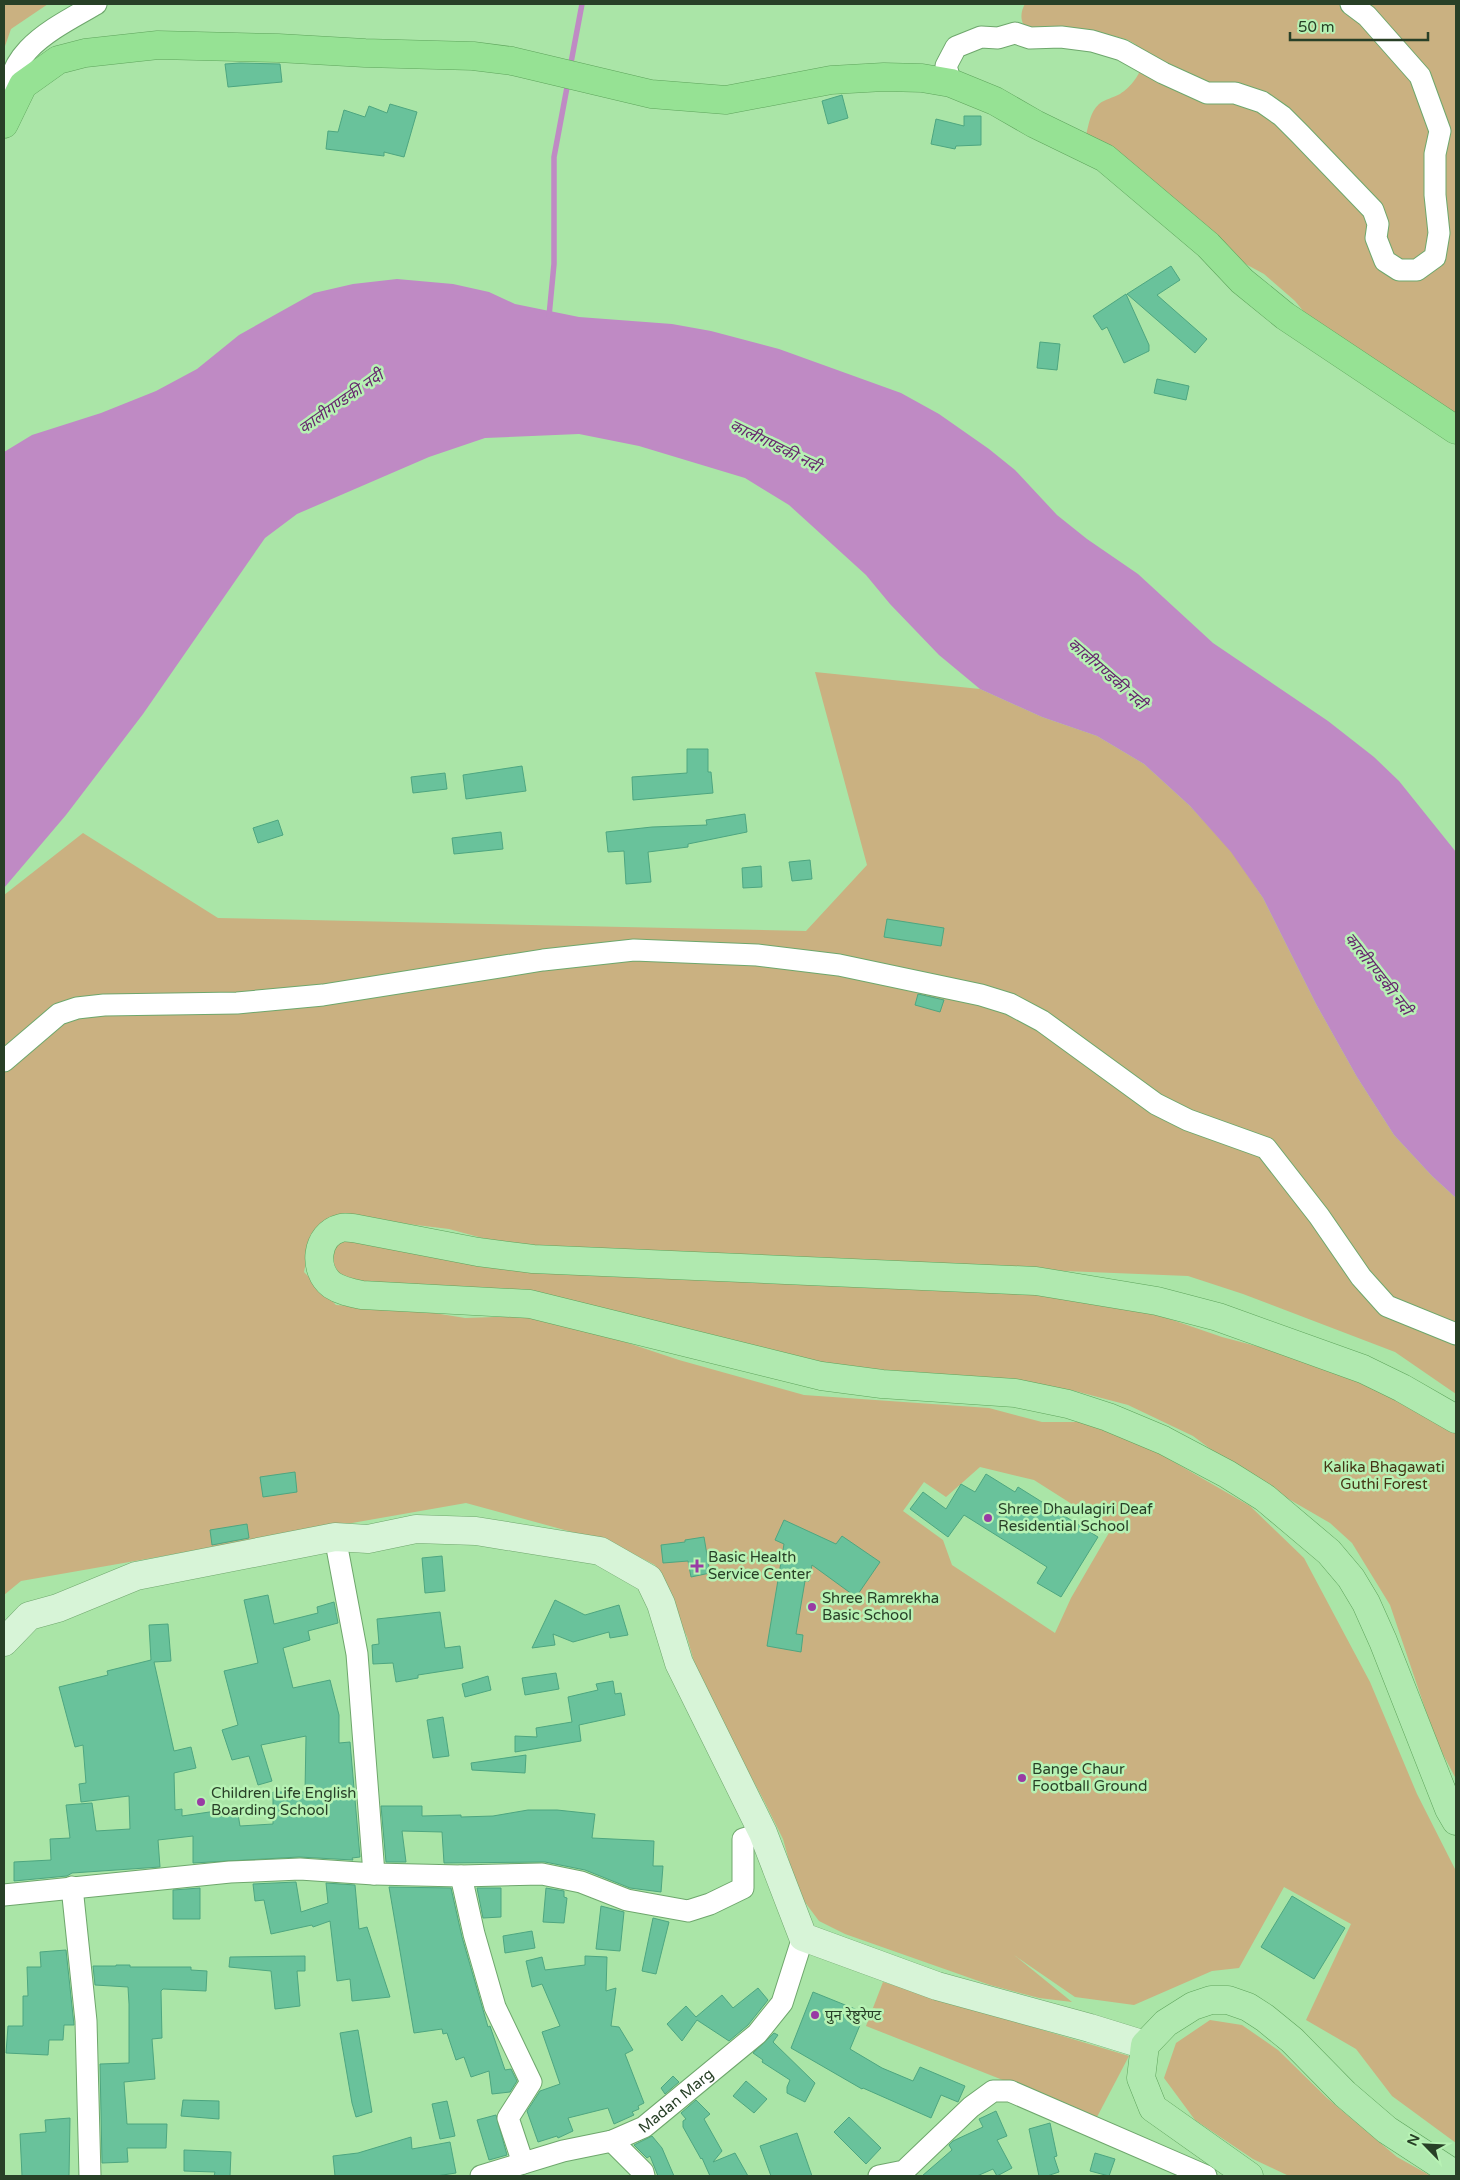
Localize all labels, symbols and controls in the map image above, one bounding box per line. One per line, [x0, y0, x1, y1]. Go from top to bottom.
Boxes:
scale bar [1290, 10, 1428, 42]
text: 50 m [1298, 18, 1335, 36]
water label: कालीगण्डकी नदी [295, 364, 389, 439]
water label: कालीगण्डकी नदी [726, 415, 826, 478]
water label: कालीगण्डकी नदी [1063, 634, 1153, 716]
water label: कालीगण्डकी नदी [1340, 929, 1418, 1021]
park label: Kalika Bhagawati Guthi Forest [1323, 1458, 1445, 1493]
place label: Shree Dhaulagiri Deaf Residential School [998, 1500, 1153, 1535]
marker: Shree Dhaulagiri Deaf Residential School [982, 1512, 994, 1524]
place label: Basic Health Service Center [708, 1548, 811, 1583]
marker: Basic Health Service Center [690, 1559, 704, 1573]
place label: Shree Ramrekha Basic School [822, 1589, 939, 1624]
marker: Shree Ramrekha Basic School [806, 1601, 818, 1613]
place label: Bange Chaur Football Ground [1032, 1760, 1147, 1795]
marker: Bange Chaur Football Ground [1016, 1772, 1028, 1784]
place label: Children Life English Boarding School [211, 1784, 356, 1819]
marker: Children Life English Boarding School [195, 1796, 207, 1808]
place label: पुन रेष्टुरेण्ट [825, 2006, 882, 2025]
marker: पुन रेष्टुरेण्ट [809, 2009, 821, 2021]
street label: Madan Marg [635, 2065, 717, 2137]
north arrow [1400, 2120, 1450, 2170]
text: N [1404, 2131, 1424, 2149]

